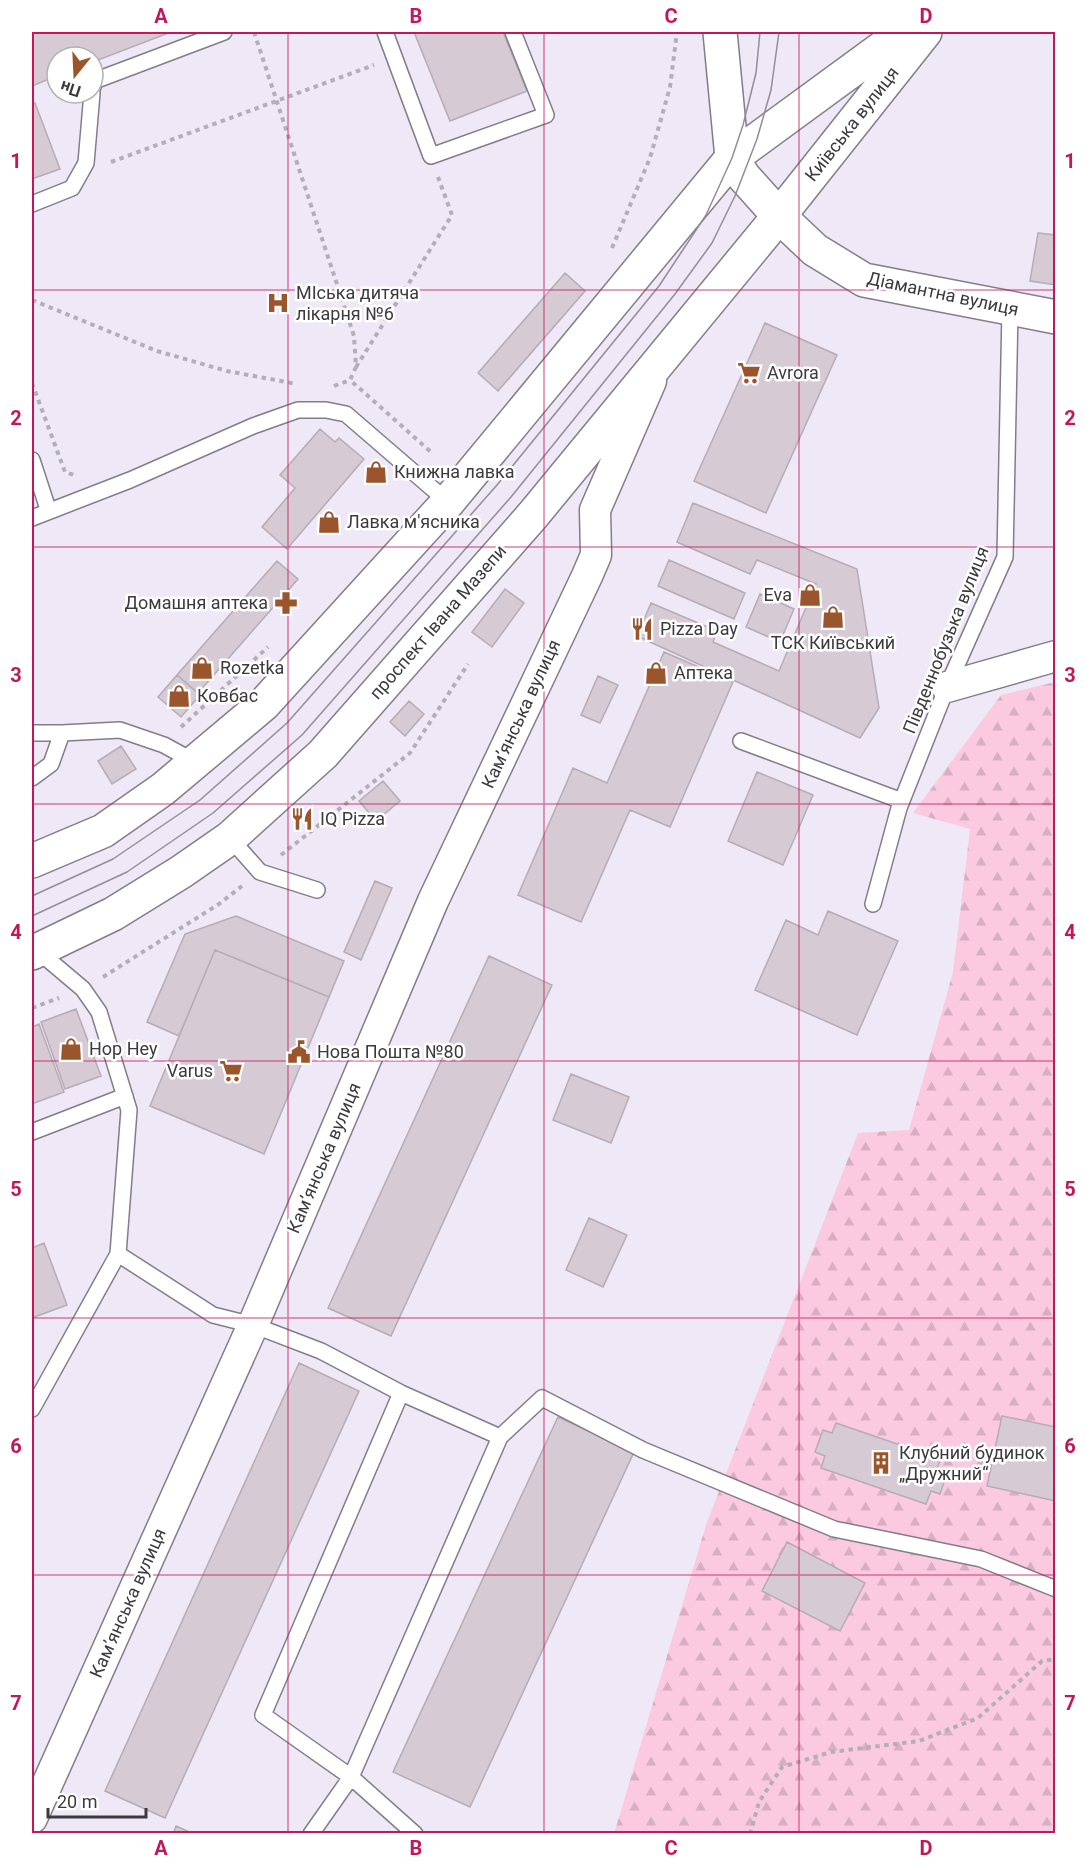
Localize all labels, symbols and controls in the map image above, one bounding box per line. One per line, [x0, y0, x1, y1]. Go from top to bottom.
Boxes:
text: A [154, 4, 168, 28]
text: B [410, 4, 422, 28]
text: C [664, 4, 678, 28]
text: D [920, 4, 933, 28]
north arrow [45, 45, 105, 105]
street label: Київська вулиця [800, 62, 903, 185]
text: Пн [58, 77, 83, 101]
text: 1 [10, 149, 22, 173]
text: 1 [1064, 149, 1076, 173]
street label: Діамантна вулиця [865, 267, 1021, 320]
place label: МІська дитяча лікарня №6 [296, 282, 419, 324]
hospital icon: МІська дитяча лікарня №6 [265, 290, 291, 316]
supermarket icon: Avrora [736, 360, 762, 386]
place label: Avrora [767, 362, 819, 383]
text: 2 [10, 406, 22, 430]
text: 2 [1064, 406, 1076, 430]
shop icon: Книжна лавка [363, 459, 389, 485]
place label: Книжна лавка [394, 461, 515, 482]
shop icon: Лавка м'ясника [316, 509, 342, 535]
place label: Лавка м'ясника [347, 511, 480, 532]
street label: проспект Івана Мазепи [365, 540, 510, 703]
street label: Південнобузька вулиця [898, 543, 993, 737]
shop icon: Eva [797, 582, 823, 608]
place label: Eva [764, 584, 792, 605]
pharmacy icon: Домашня аптека [273, 590, 299, 616]
place label: Домашня аптека [125, 592, 268, 613]
shop icon: ТСК Київський [820, 604, 846, 630]
restaurant icon: Pizza Day [629, 616, 655, 642]
place label: Pizza Day [660, 618, 738, 639]
place label: ТСК Київський [771, 632, 895, 653]
street label: Камʼянська вулиця [477, 636, 564, 791]
shop icon: Rozetka [189, 655, 215, 681]
place label: Rozetka [220, 657, 284, 678]
shop icon: Аптека [643, 660, 669, 686]
place label: Аптека [674, 662, 733, 683]
text: 3 [10, 663, 22, 687]
text: 3 [1064, 663, 1076, 687]
shop icon: Ковбас [166, 683, 192, 709]
place label: Ковбас [197, 685, 258, 706]
restaurant icon: IQ Pizza [289, 806, 315, 832]
place label: IQ Pizza [320, 808, 385, 829]
text: 4 [10, 920, 22, 944]
text: 4 [1064, 920, 1076, 944]
shop icon: Hop Hey [58, 1036, 84, 1062]
place label: Hop Hey [89, 1038, 158, 1059]
public building icon: Нова Пошта №80 [286, 1039, 312, 1065]
place label: Нова Пошта №80 [317, 1041, 464, 1062]
supermarket icon: Varus [218, 1058, 244, 1084]
place label: Varus [167, 1060, 213, 1081]
street label: Камʼянська вулиця [282, 1079, 365, 1236]
text: 5 [10, 1177, 22, 1201]
text: 5 [1064, 1177, 1076, 1201]
text: 6 [10, 1434, 22, 1458]
text: 6 [1064, 1434, 1076, 1458]
place label: Клубний будинок „Дружний“ [899, 1442, 1045, 1484]
building icon: Клубний будинок „Дружний“ [868, 1450, 894, 1476]
street label: Камʼянська вулиця [85, 1525, 170, 1681]
text: 7 [10, 1691, 22, 1715]
text: 7 [1064, 1691, 1076, 1715]
scale bar [48, 1781, 146, 1819]
text: 20 m [57, 1791, 97, 1812]
text: A [154, 1836, 168, 1860]
text: B [410, 1836, 422, 1860]
text: C [664, 1836, 678, 1860]
text: D [920, 1836, 933, 1860]

